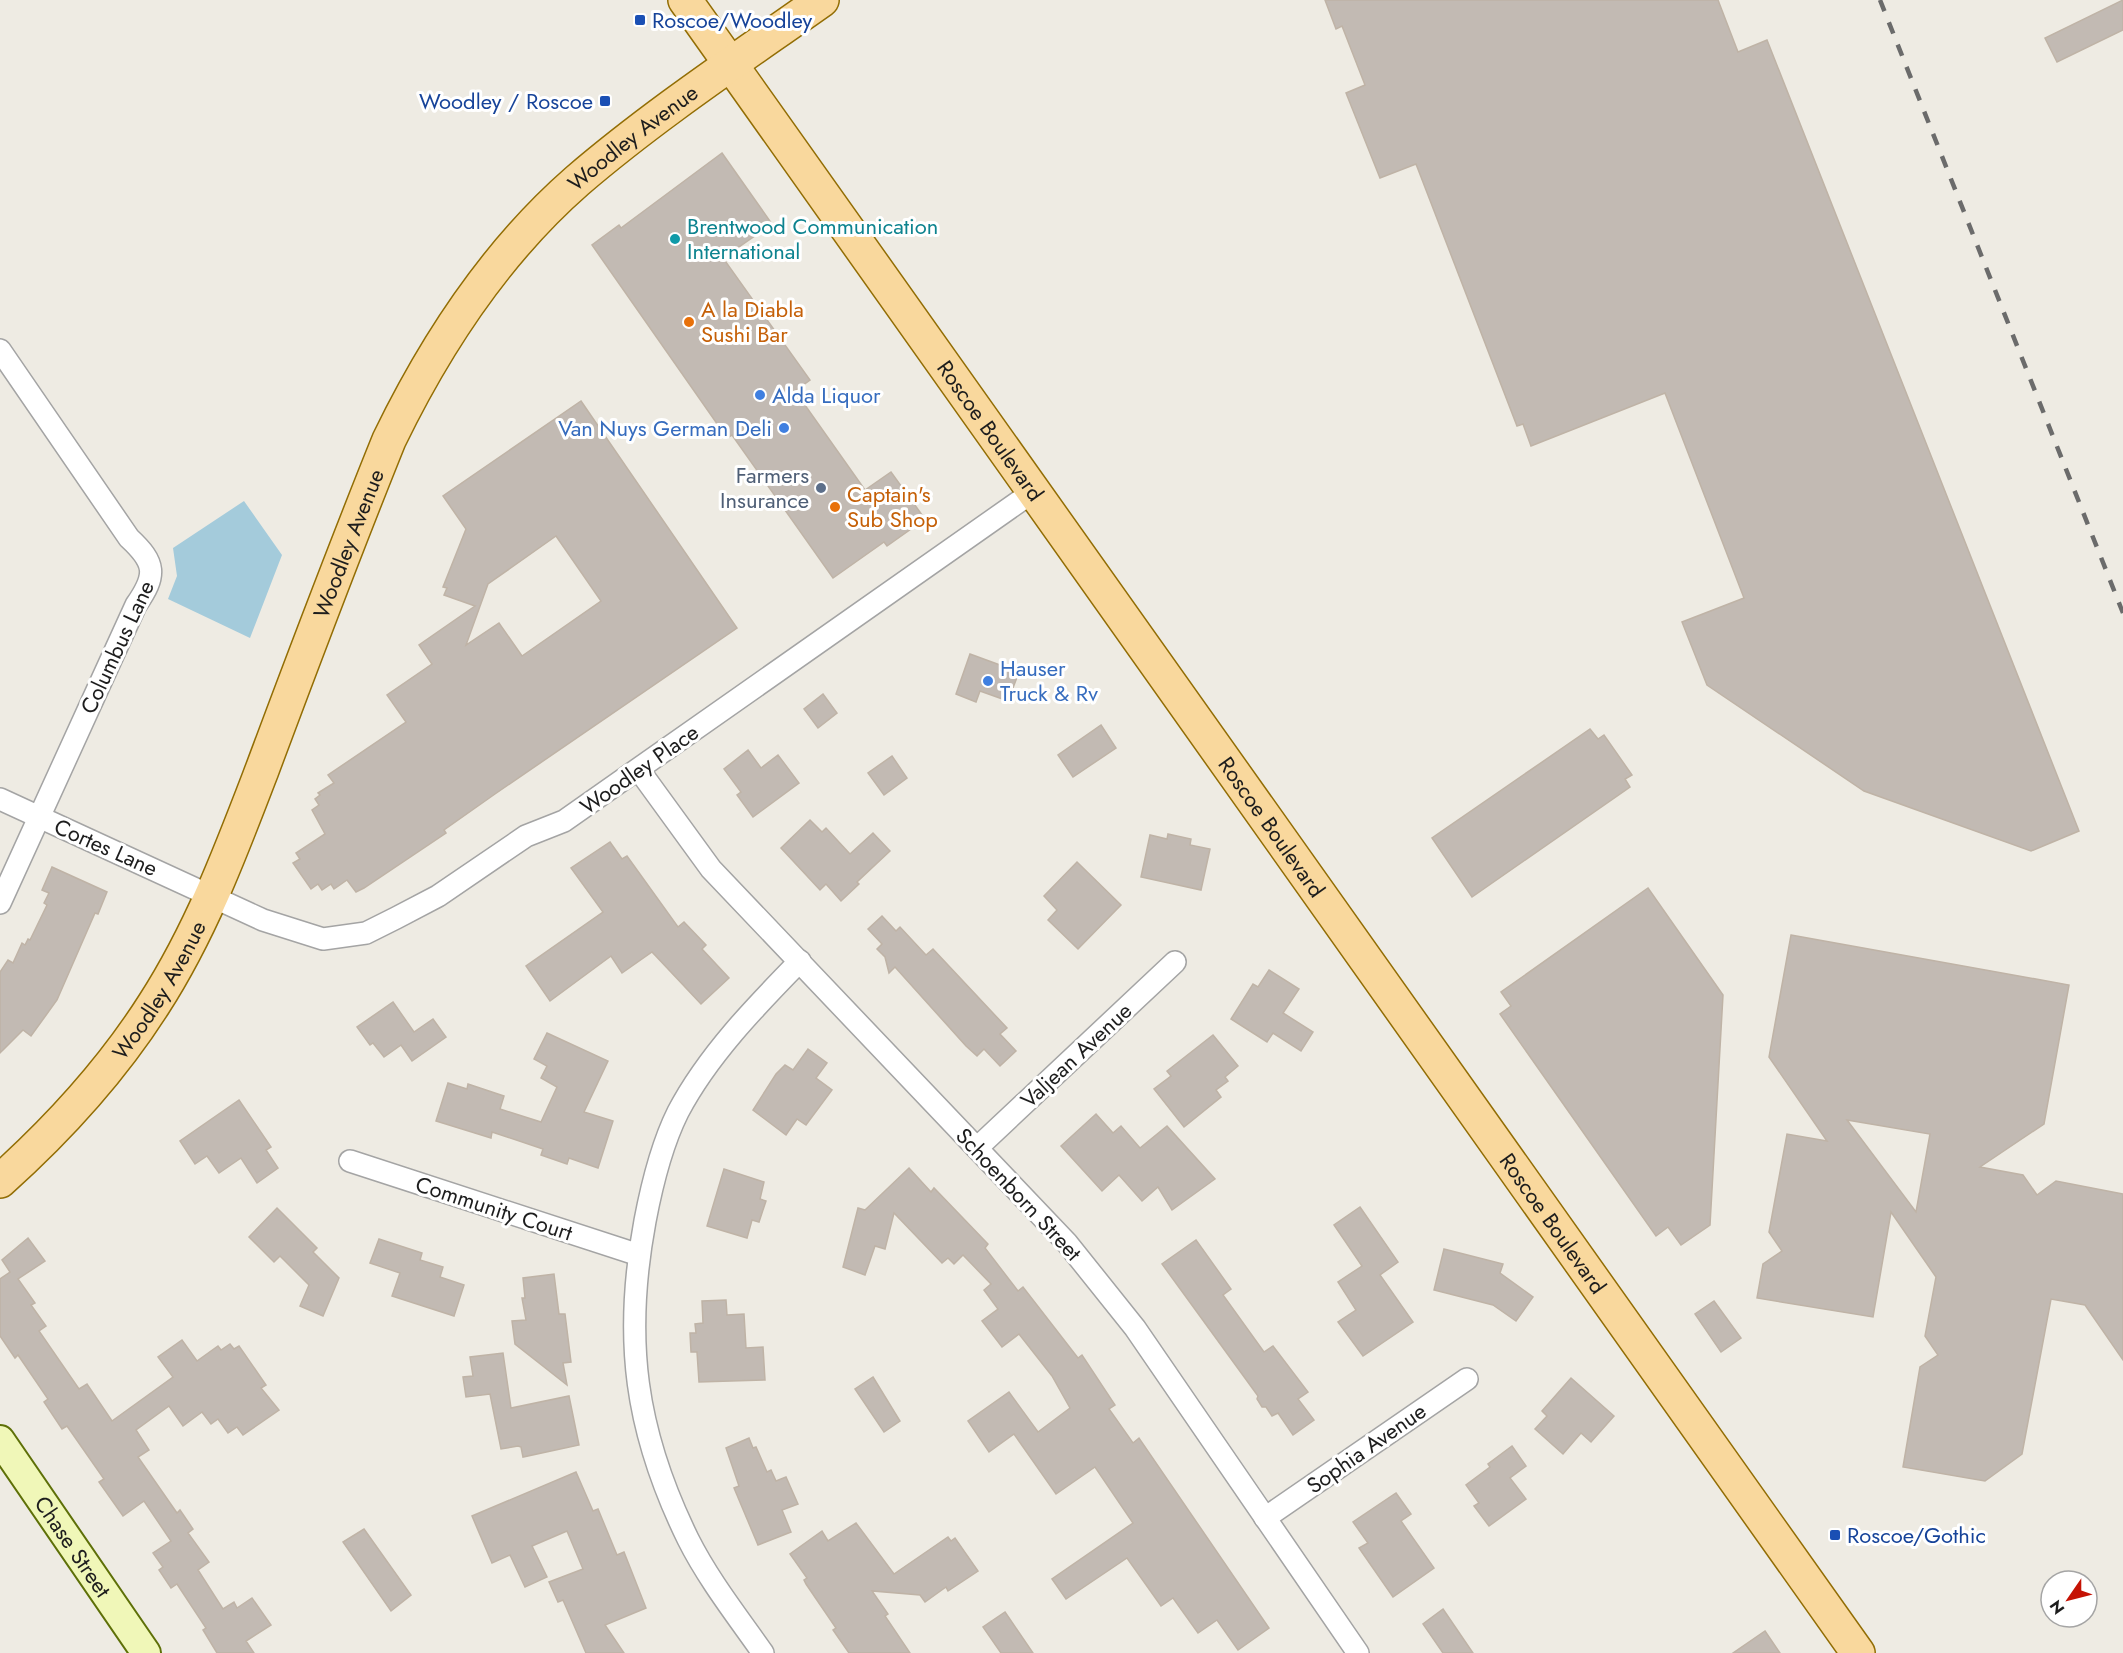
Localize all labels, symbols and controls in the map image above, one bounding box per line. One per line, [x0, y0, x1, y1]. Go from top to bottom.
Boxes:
place label: Roscoe/Woodley [652, 4, 813, 36]
marker: Roscoe/Woodley [633, 13, 647, 27]
street label: Woodley Avenue [560, 76, 704, 198]
place label: Woodley / Roscoe [419, 85, 593, 117]
marker: Woodley / Roscoe [598, 94, 612, 108]
place label: Brentwood Communication International [687, 210, 938, 267]
marker: Brentwood Communication International [668, 232, 682, 246]
place label: A la Diabla Sushi Bar [701, 293, 804, 350]
marker: A la Diabla Sushi Bar [682, 315, 696, 329]
street label: Roscoe Boulevard [929, 354, 1052, 508]
place label: Alda Liquor [772, 379, 881, 411]
marker: Alda Liquor [753, 388, 767, 402]
place label: Van Nuys German Deli [558, 412, 772, 444]
marker: Van Nuys German Deli [777, 421, 791, 435]
place label: Farmers Insurance [720, 459, 809, 516]
street label: Woodley Avenue [305, 464, 392, 623]
place label: Captain's Sub Shop [847, 478, 938, 535]
marker: Farmers Insurance [814, 481, 828, 495]
marker: Captain's Sub Shop [828, 500, 842, 514]
street label: Columbus Lane [72, 575, 162, 719]
place label: Hauser Truck & Rv [1000, 652, 1098, 709]
marker: Hauser Truck & Rv [981, 674, 995, 688]
street label: Woodley Place [573, 716, 705, 822]
street label: Roscoe Boulevard [1211, 750, 1333, 904]
street label: Cortes Lane [49, 810, 163, 884]
street label: Woodley Avenue [104, 915, 214, 1066]
street label: Valjean Avenue [1013, 995, 1139, 1115]
street label: Schoenborn Street [949, 1120, 1090, 1268]
street label: Roscoe Boulevard [1492, 1146, 1614, 1300]
street label: Community Court [411, 1168, 577, 1249]
street label: Sophia Avenue [1300, 1395, 1432, 1501]
street label: Chase Street [27, 1489, 119, 1604]
place label: Roscoe/Gothic [1847, 1519, 1986, 1551]
marker: Roscoe/Gothic [1828, 1528, 1842, 1542]
north arrow [2039, 1569, 2099, 1629]
text: N [2044, 1596, 2070, 1619]

